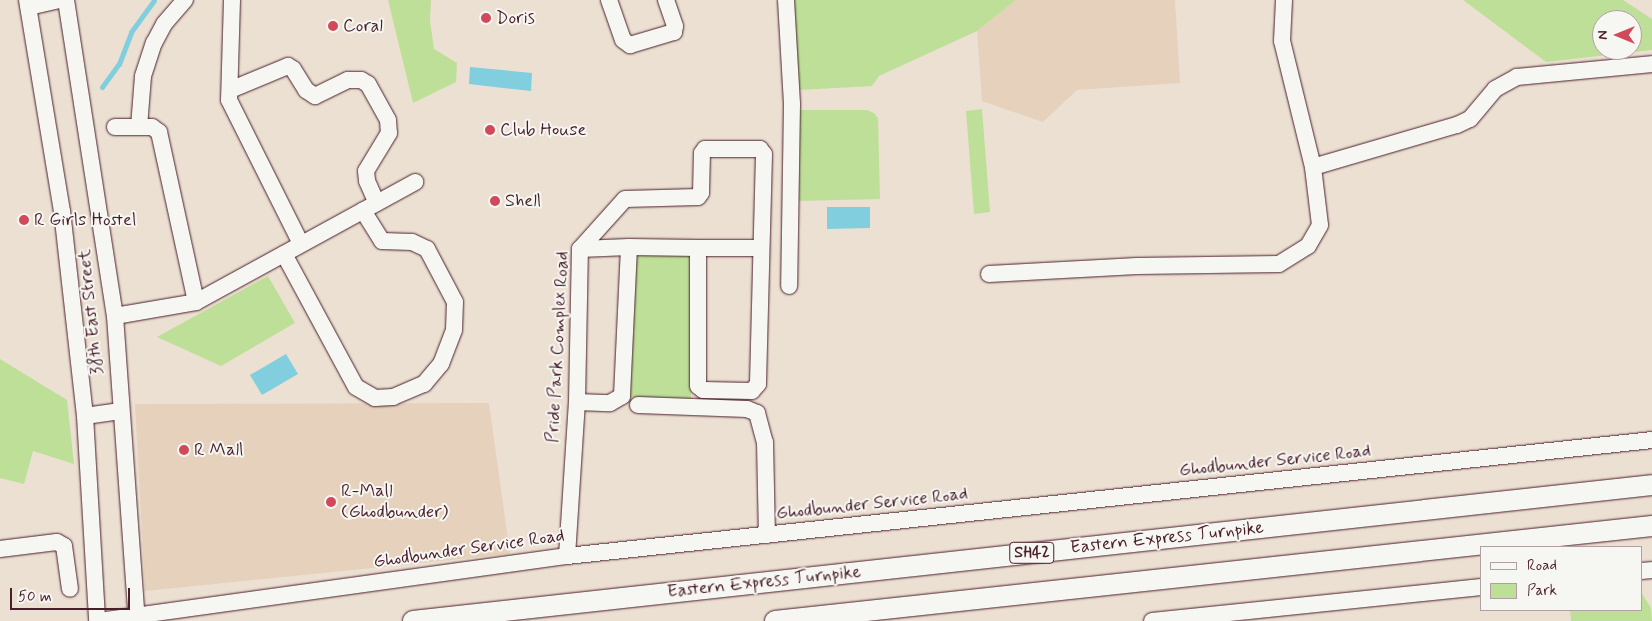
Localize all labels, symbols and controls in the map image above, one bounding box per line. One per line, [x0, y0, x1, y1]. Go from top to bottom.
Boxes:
place label: Doris [496, 7, 535, 29]
north arrow [1592, 10, 1642, 60]
marker: Doris [480, 12, 492, 24]
place label: Coral [343, 15, 383, 37]
marker: Coral [327, 20, 339, 32]
text: N [1594, 30, 1612, 40]
place label: Club House [500, 119, 583, 141]
marker: Club House [484, 124, 496, 136]
place label: Shell [505, 190, 541, 212]
marker: Shell [489, 195, 501, 207]
place label: R Girls Hostel [34, 209, 134, 231]
marker: R Girls Hostel [18, 214, 30, 226]
street label: 38th East Street [74, 248, 108, 376]
street label: Pride Park Complex Road [542, 252, 574, 442]
place label: R Mall [194, 439, 242, 461]
street label: Ghodbunder Service Road [1178, 440, 1372, 482]
marker: R Mall [178, 444, 190, 456]
place label: R-Mall (Ghodbunder) [341, 481, 448, 524]
street label: Ghodbunder Service Road [775, 483, 969, 525]
marker: R-Mall (Ghodbunder) [325, 496, 337, 508]
street label: Eastern Express Turnpike [1068, 517, 1266, 559]
street label: Ghodbunder Service Road [372, 525, 566, 573]
road number: SH42 [1008, 540, 1056, 566]
legend [1480, 546, 1642, 611]
text: Road [1527, 556, 1557, 576]
street label: Eastern Express Turnpike [665, 561, 863, 603]
scale bar [12, 578, 132, 610]
text: Park [1527, 581, 1557, 601]
text: 50 m [18, 587, 52, 607]

